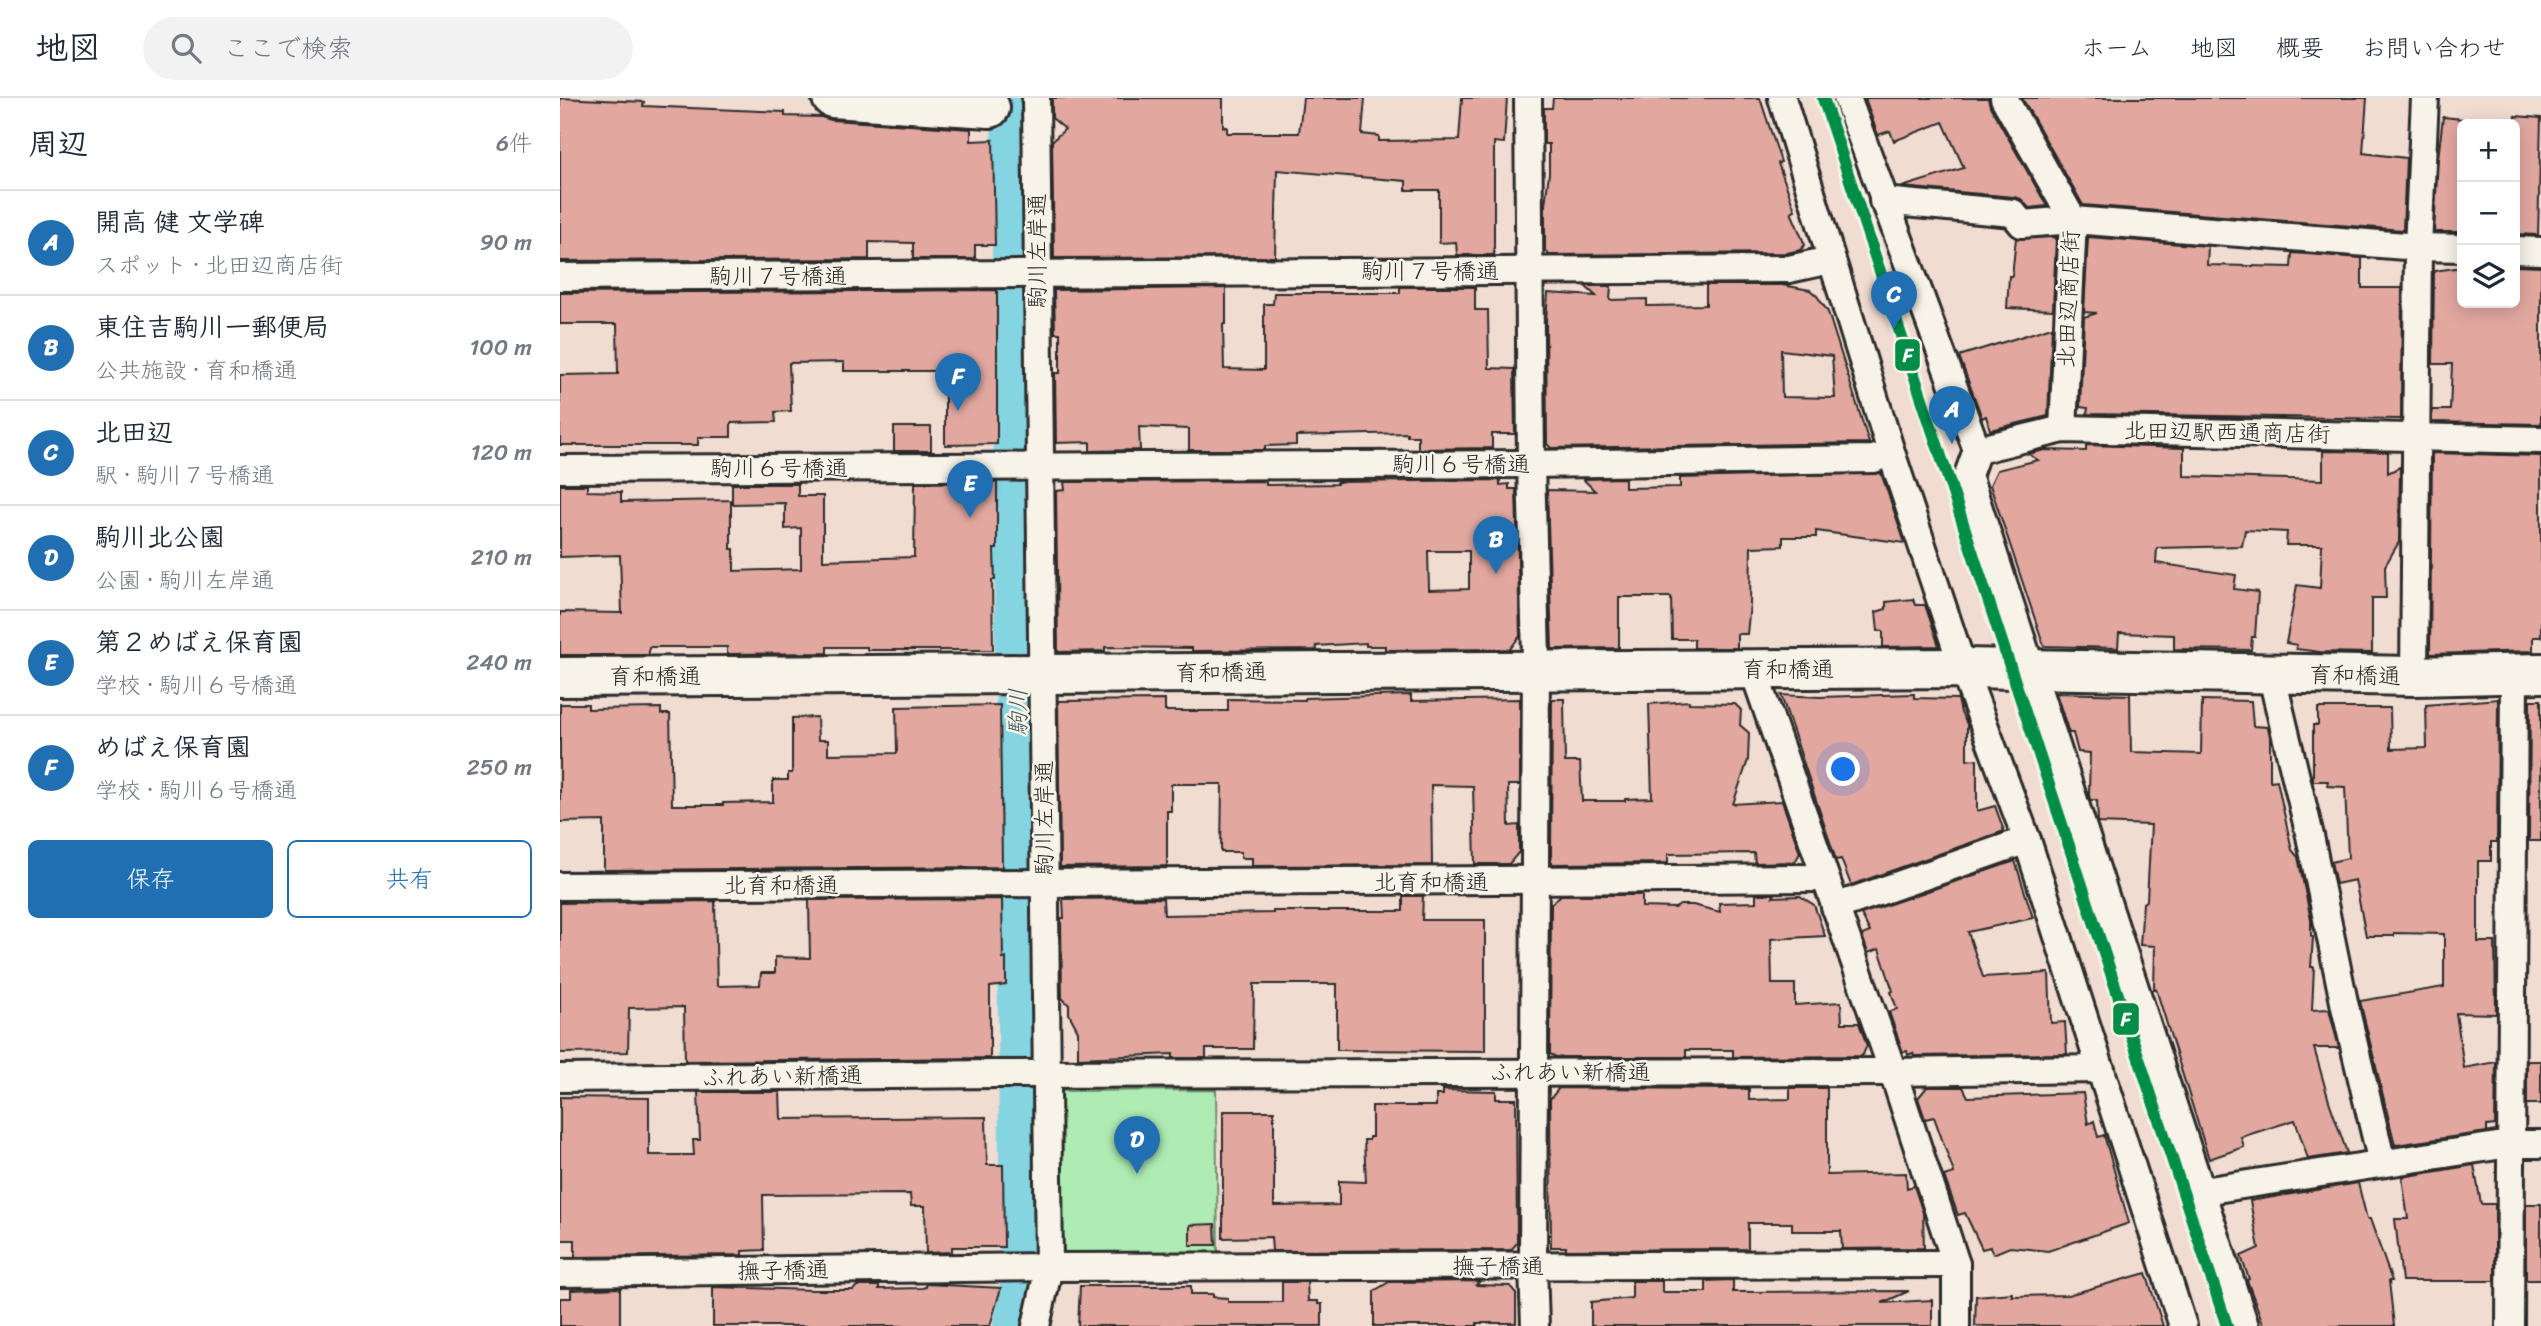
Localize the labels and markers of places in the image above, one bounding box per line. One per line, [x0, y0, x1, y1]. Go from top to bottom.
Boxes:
pin: C [1871, 271, 1917, 329]
pin: F [935, 353, 981, 411]
pin: A [1929, 386, 1975, 444]
pin: E [947, 460, 993, 518]
pin: B [1473, 516, 1519, 574]
pin: D [1114, 1116, 1160, 1174]

